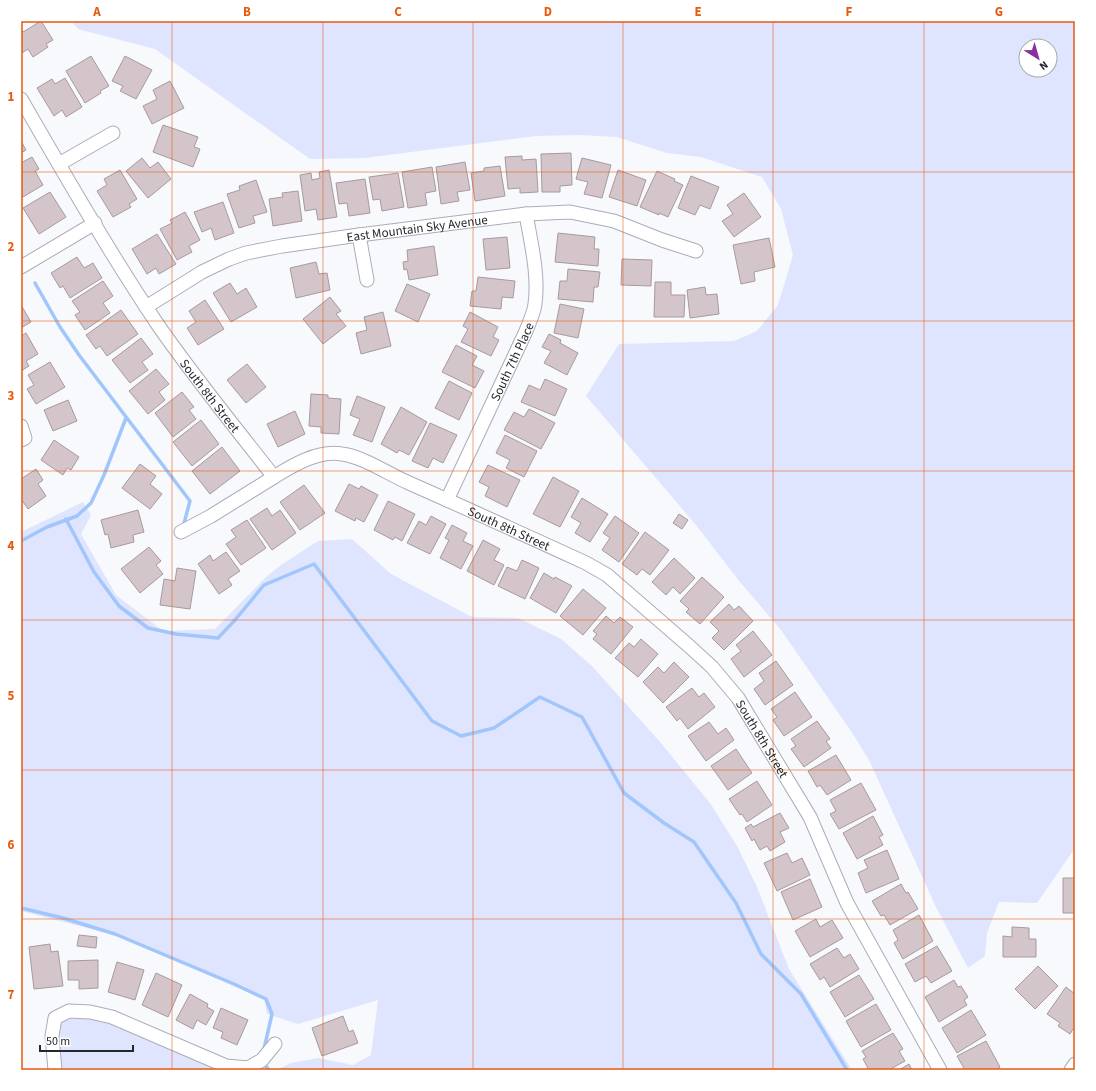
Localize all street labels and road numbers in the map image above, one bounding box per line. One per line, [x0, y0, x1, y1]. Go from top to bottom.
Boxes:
street label: East Mountain Sky Avenue [345, 211, 489, 247]
street label: South 7th Place [487, 320, 539, 404]
street label: South 8th Street [175, 356, 244, 437]
street label: South 8th Street [465, 502, 553, 556]
street label: South 8th Street [731, 697, 793, 782]

